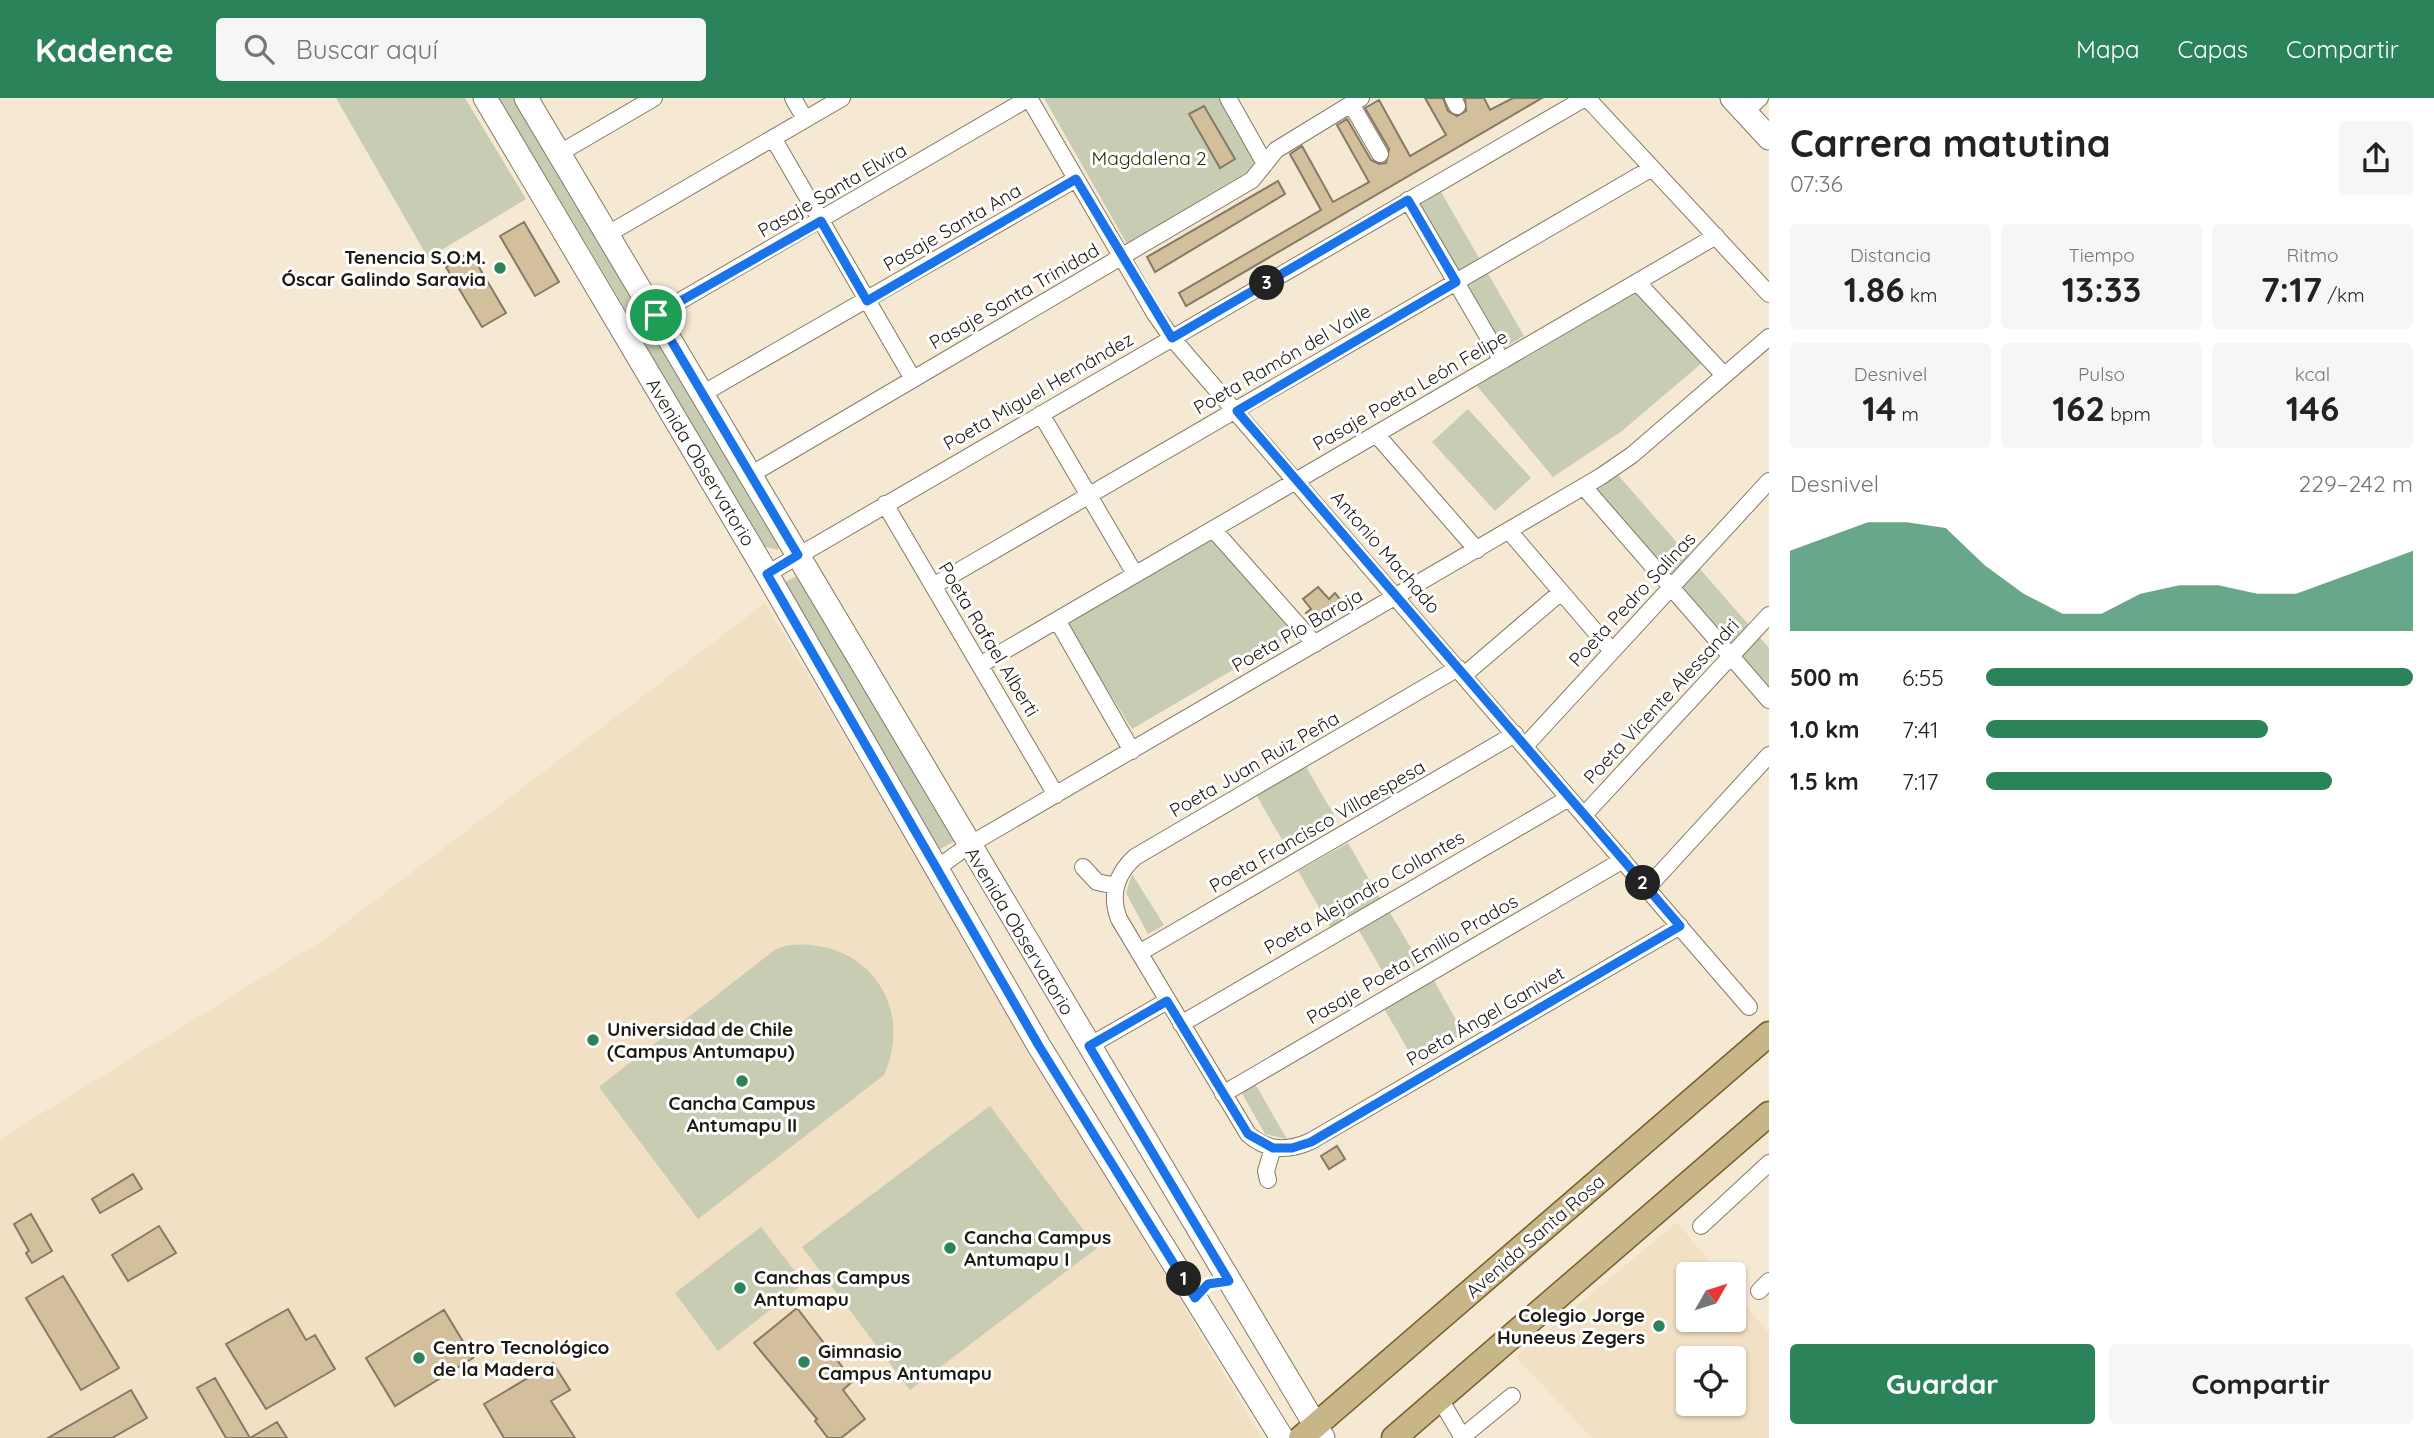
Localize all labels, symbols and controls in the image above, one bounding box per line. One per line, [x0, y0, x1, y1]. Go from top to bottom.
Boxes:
search box [216, 18, 706, 81]
text: Kadence [35, 29, 174, 70]
icon: search [240, 30, 278, 68]
text: Buscar aquí [296, 33, 438, 66]
text: Mapa [2076, 34, 2140, 64]
text: Capas [2178, 34, 2248, 64]
text: Compartir [2286, 34, 2399, 64]
text: Carrera matutina [1790, 119, 2111, 167]
button: share [2339, 121, 2413, 195]
street label: Pasaje Santa Elvira [753, 138, 911, 242]
park label: Magdalena 2 [1092, 146, 1206, 170]
text: 07:36 [1790, 169, 1843, 198]
street label: Pasaje Santa Ana [879, 178, 1025, 276]
street label: Pasaje Santa Trinidad [925, 238, 1103, 354]
text: Distancia [1850, 243, 1931, 267]
text: Tiempo [2068, 243, 2135, 267]
text: Ritmo [2286, 243, 2339, 267]
place label: Tenencia S.O.M. Óscar Galindo Saravia [281, 245, 486, 291]
marker: Tenencia S.O.M. Óscar Galindo Saravia [492, 260, 508, 276]
pin: 3 [1250, 266, 1284, 300]
text: 1.86 [1844, 267, 1905, 311]
text: 13:33 [2062, 267, 2141, 311]
text: 7:17 [2260, 267, 2322, 311]
text: 3 [1261, 270, 1272, 294]
text: km [1905, 283, 1937, 307]
text: /km [2322, 283, 2365, 307]
pin [626, 285, 686, 345]
icon: arrive [637, 296, 675, 334]
street label: Poeta Ramón del Valle [1189, 298, 1375, 420]
street label: Pasaje Poeta León Felipe [1308, 324, 1512, 456]
street label: Poeta Miguel Hernández [939, 327, 1137, 455]
text: Desnivel [1854, 362, 1927, 386]
text: Pulso [2078, 362, 2125, 386]
text: kcal [2295, 362, 2330, 386]
street label: Avenida Observatorio [641, 374, 761, 550]
text: 14 [1862, 386, 1896, 430]
text: 162 [2052, 386, 2105, 430]
text: 146 [2286, 386, 2339, 430]
text: m [1896, 402, 1919, 426]
text: bpm [2105, 402, 2151, 426]
text: Desnivel [1790, 469, 1879, 498]
text: 229–242 m [2298, 469, 2413, 498]
street label: Antonio Machado [1326, 486, 1446, 618]
street label: Poeta Pedro Salinas [1563, 527, 1701, 671]
street label: Poeta Rafael Alberti [933, 557, 1045, 721]
street label: Poeta Pío Baroja [1227, 583, 1367, 677]
street label: Poeta Vicente Alessandri [1578, 613, 1744, 789]
text: 500 m [1790, 663, 1859, 692]
text: 6:55 [1902, 663, 1944, 692]
street label: Poeta Juan Ruiz Peña [1165, 706, 1343, 822]
text: 1.0 km [1790, 715, 1860, 744]
text: 7:41 [1902, 715, 1939, 744]
street label: Poeta Francisco Villaespesa [1205, 754, 1429, 898]
text: 1.5 km [1790, 767, 1859, 796]
text: 7:17 [1902, 767, 1938, 796]
street label: Poeta Alejandro Collantes [1259, 825, 1469, 959]
street label: Avenida Observatorio [960, 843, 1080, 1019]
pin: 2 [1626, 866, 1660, 900]
text: 2 [1637, 870, 1648, 894]
street label: Pasaje Poeta Emilio Prados [1302, 889, 1522, 1029]
street label: Poeta Ángel Ganivet [1402, 961, 1568, 1071]
place label: Universidad de Chile (Campus Antumapu) [607, 1017, 795, 1063]
marker: Universidad de Chile (Campus Antumapu) [585, 1032, 601, 1048]
marker: Cancha Campus Antumapu II [734, 1073, 750, 1089]
place label: Cancha Campus Antumapu II [668, 1091, 816, 1137]
street label: Avenida Santa Rosa [1460, 1169, 1610, 1303]
place label: Cancha Campus Antumapu I [964, 1225, 1111, 1271]
marker: Cancha Campus Antumapu I [942, 1240, 958, 1256]
pin: 1 [1166, 1262, 1202, 1296]
north arrow [1676, 1262, 1746, 1332]
map controls [1676, 1262, 1746, 1416]
place label: Canchas Campus Antumapu [754, 1265, 910, 1311]
text: 1 [1180, 1266, 1187, 1290]
marker: Canchas Campus Antumapu [732, 1280, 748, 1296]
place label: Colegio Jorge Huneeus Zegers [1497, 1303, 1645, 1349]
marker: Colegio Jorge Huneeus Zegers [1651, 1318, 1667, 1334]
place label: Centro Tecnológico de la Madera [433, 1335, 610, 1381]
place label: Gimnasio Campus Antumapu [818, 1339, 992, 1385]
button: Guardar [1790, 1344, 2095, 1424]
button: Compartir [2109, 1344, 2413, 1424]
button: locate [1676, 1346, 1746, 1416]
marker: Centro Tecnológico de la Madera [411, 1350, 427, 1366]
marker: Gimnasio Campus Antumapu [796, 1354, 812, 1370]

